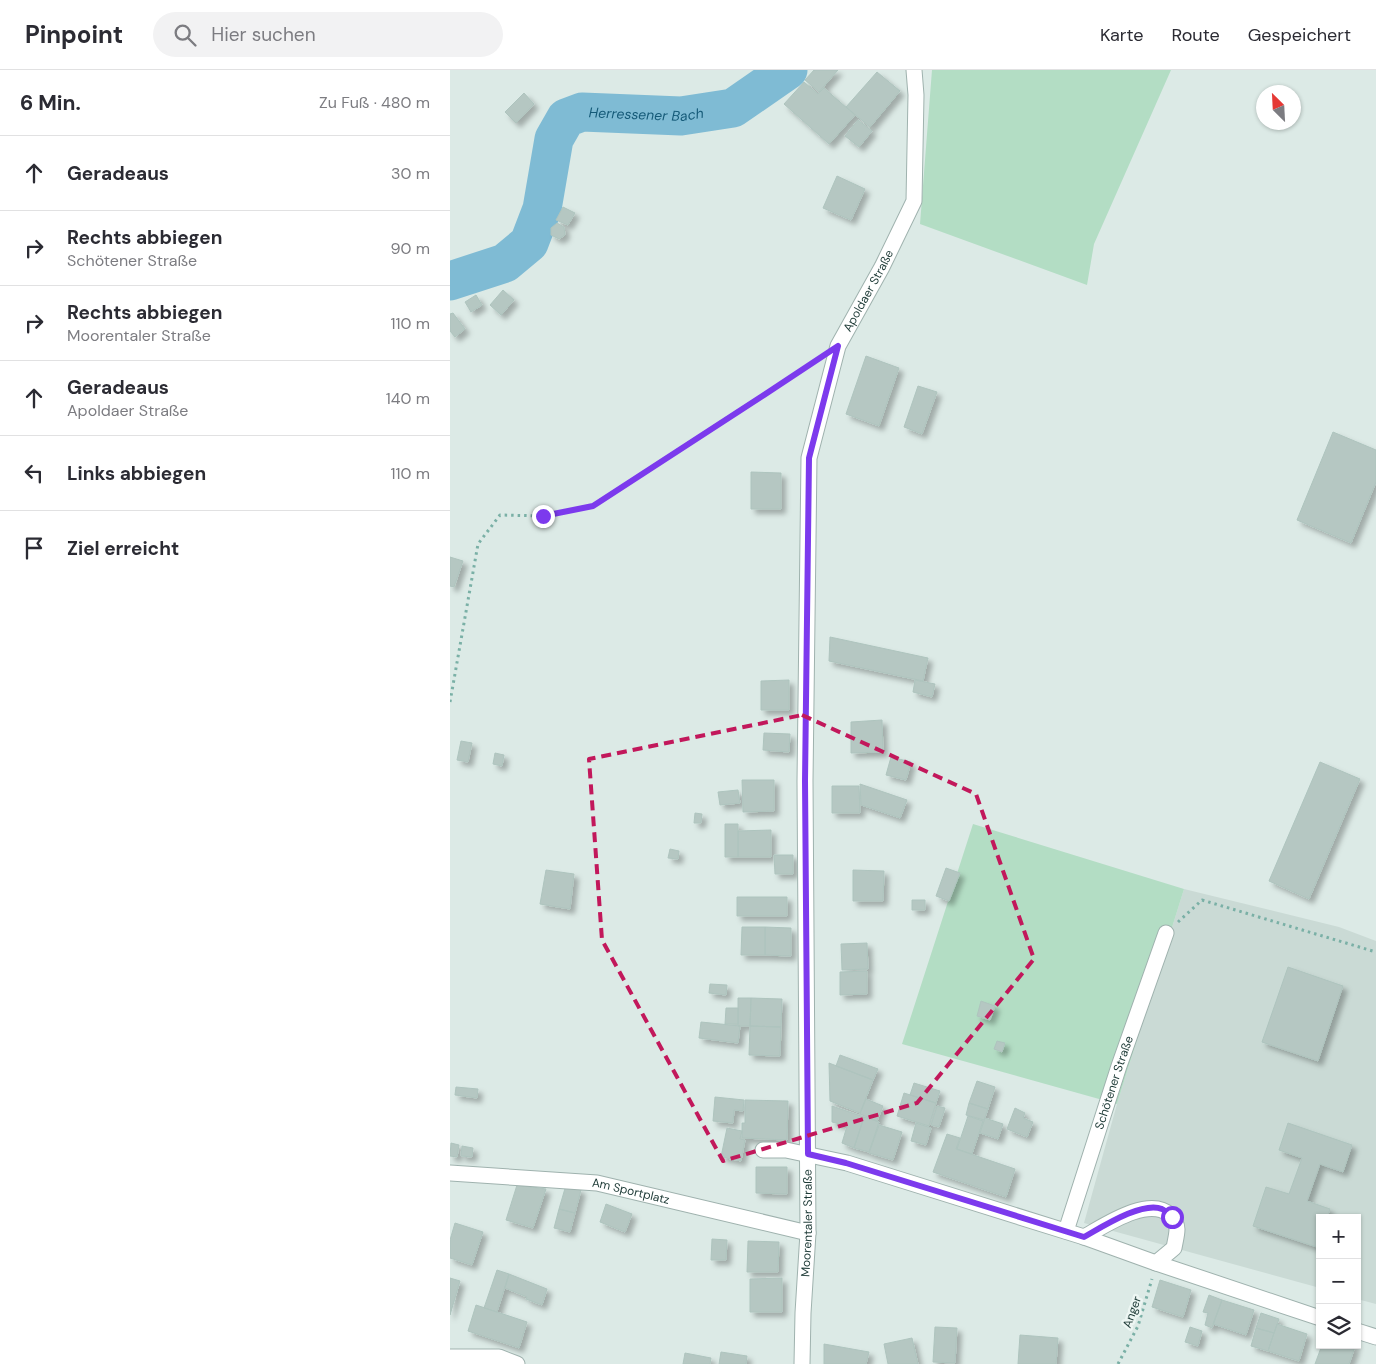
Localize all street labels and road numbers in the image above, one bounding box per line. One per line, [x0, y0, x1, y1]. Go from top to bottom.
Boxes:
street label: Apoldaer Straße [840, 247, 897, 335]
street label: Schötener Straße [1091, 1033, 1137, 1131]
street label: Moorentaler Straße [797, 1169, 816, 1278]
street label: Am Sportplatz [591, 1175, 671, 1208]
street label: Anger [1119, 1293, 1145, 1330]

